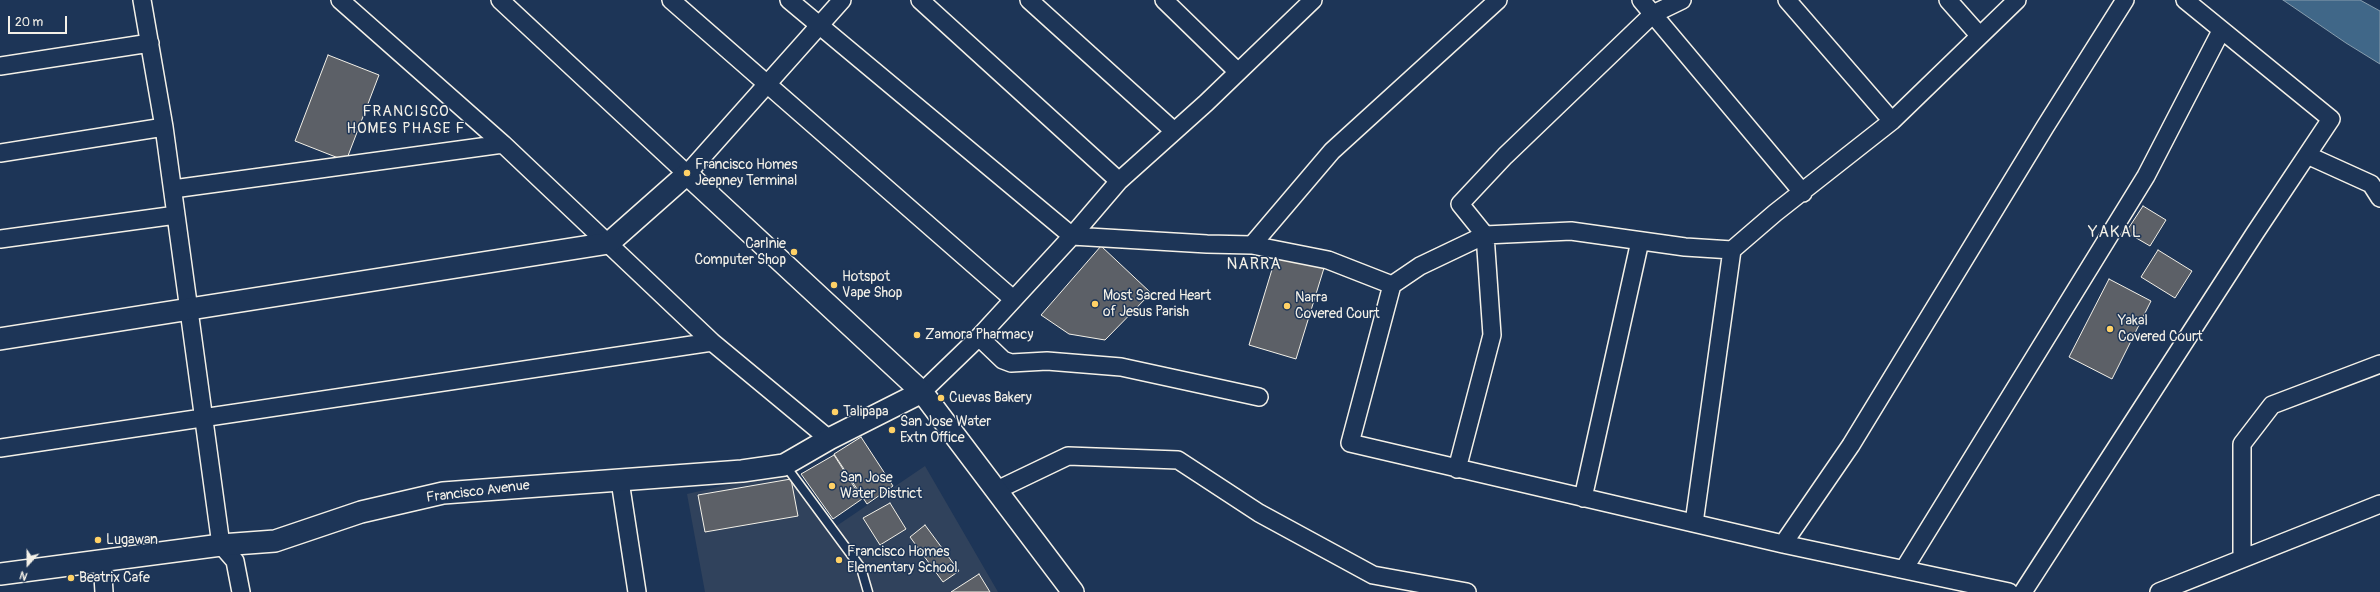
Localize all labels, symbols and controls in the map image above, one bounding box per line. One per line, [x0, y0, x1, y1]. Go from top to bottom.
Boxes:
scale bar [10, 8, 69, 34]
text: 20 m [15, 15, 43, 30]
district label: FRANCISCO HOMES PHASE F [347, 103, 465, 138]
place label: Francisco Homes Jeepney Terminal [695, 157, 798, 190]
marker: Francisco Homes Jeepney Terminal [682, 168, 692, 178]
district label: YAKAL [2088, 223, 2142, 243]
place label: Carlnie Computer Shop [695, 236, 786, 268]
marker: Carlnie Computer Shop [789, 247, 799, 257]
district label: NARRA [1226, 255, 1282, 275]
place label: Hotspot Vape Shop [842, 269, 902, 302]
marker: Hotspot Vape Shop [829, 280, 839, 290]
place label: Most Sacred Heart of Jesus Parish [1103, 288, 1211, 320]
place label: Narra Covered Court [1295, 290, 1380, 322]
marker: Most Sacred Heart of Jesus Parish [1090, 299, 1100, 309]
marker: Narra Covered Court [1282, 301, 1292, 311]
place label: Yakal Covered Court [2118, 313, 2203, 346]
marker: Yakal Covered Court [2105, 324, 2115, 334]
place label: Zamora Pharmacy [925, 327, 1033, 343]
marker: Zamora Pharmacy [912, 330, 922, 340]
place label: Cuevas Bakery [949, 390, 1032, 406]
marker: Cuevas Bakery [936, 393, 946, 403]
place label: Talipapa [843, 404, 888, 420]
marker: Talipapa [830, 407, 840, 417]
place label: San Jose Water Extn Office [900, 414, 991, 446]
marker: San Jose Water Extn Office [887, 425, 897, 435]
place label: San Jose Water District [840, 470, 922, 502]
street label: Francisco Avenue [425, 477, 531, 507]
marker: San Jose Water District [827, 481, 837, 491]
place label: Lugawan [106, 532, 158, 548]
marker: Lugawan [93, 535, 103, 545]
north arrow [8, 544, 48, 584]
place label: Francisco Homes Elementary School [847, 544, 958, 576]
marker: Francisco Homes Elementary School [834, 555, 844, 565]
text: N [18, 568, 29, 583]
place label: Beatrix Cafe [79, 570, 150, 586]
marker: Beatrix Cafe [66, 573, 76, 583]

